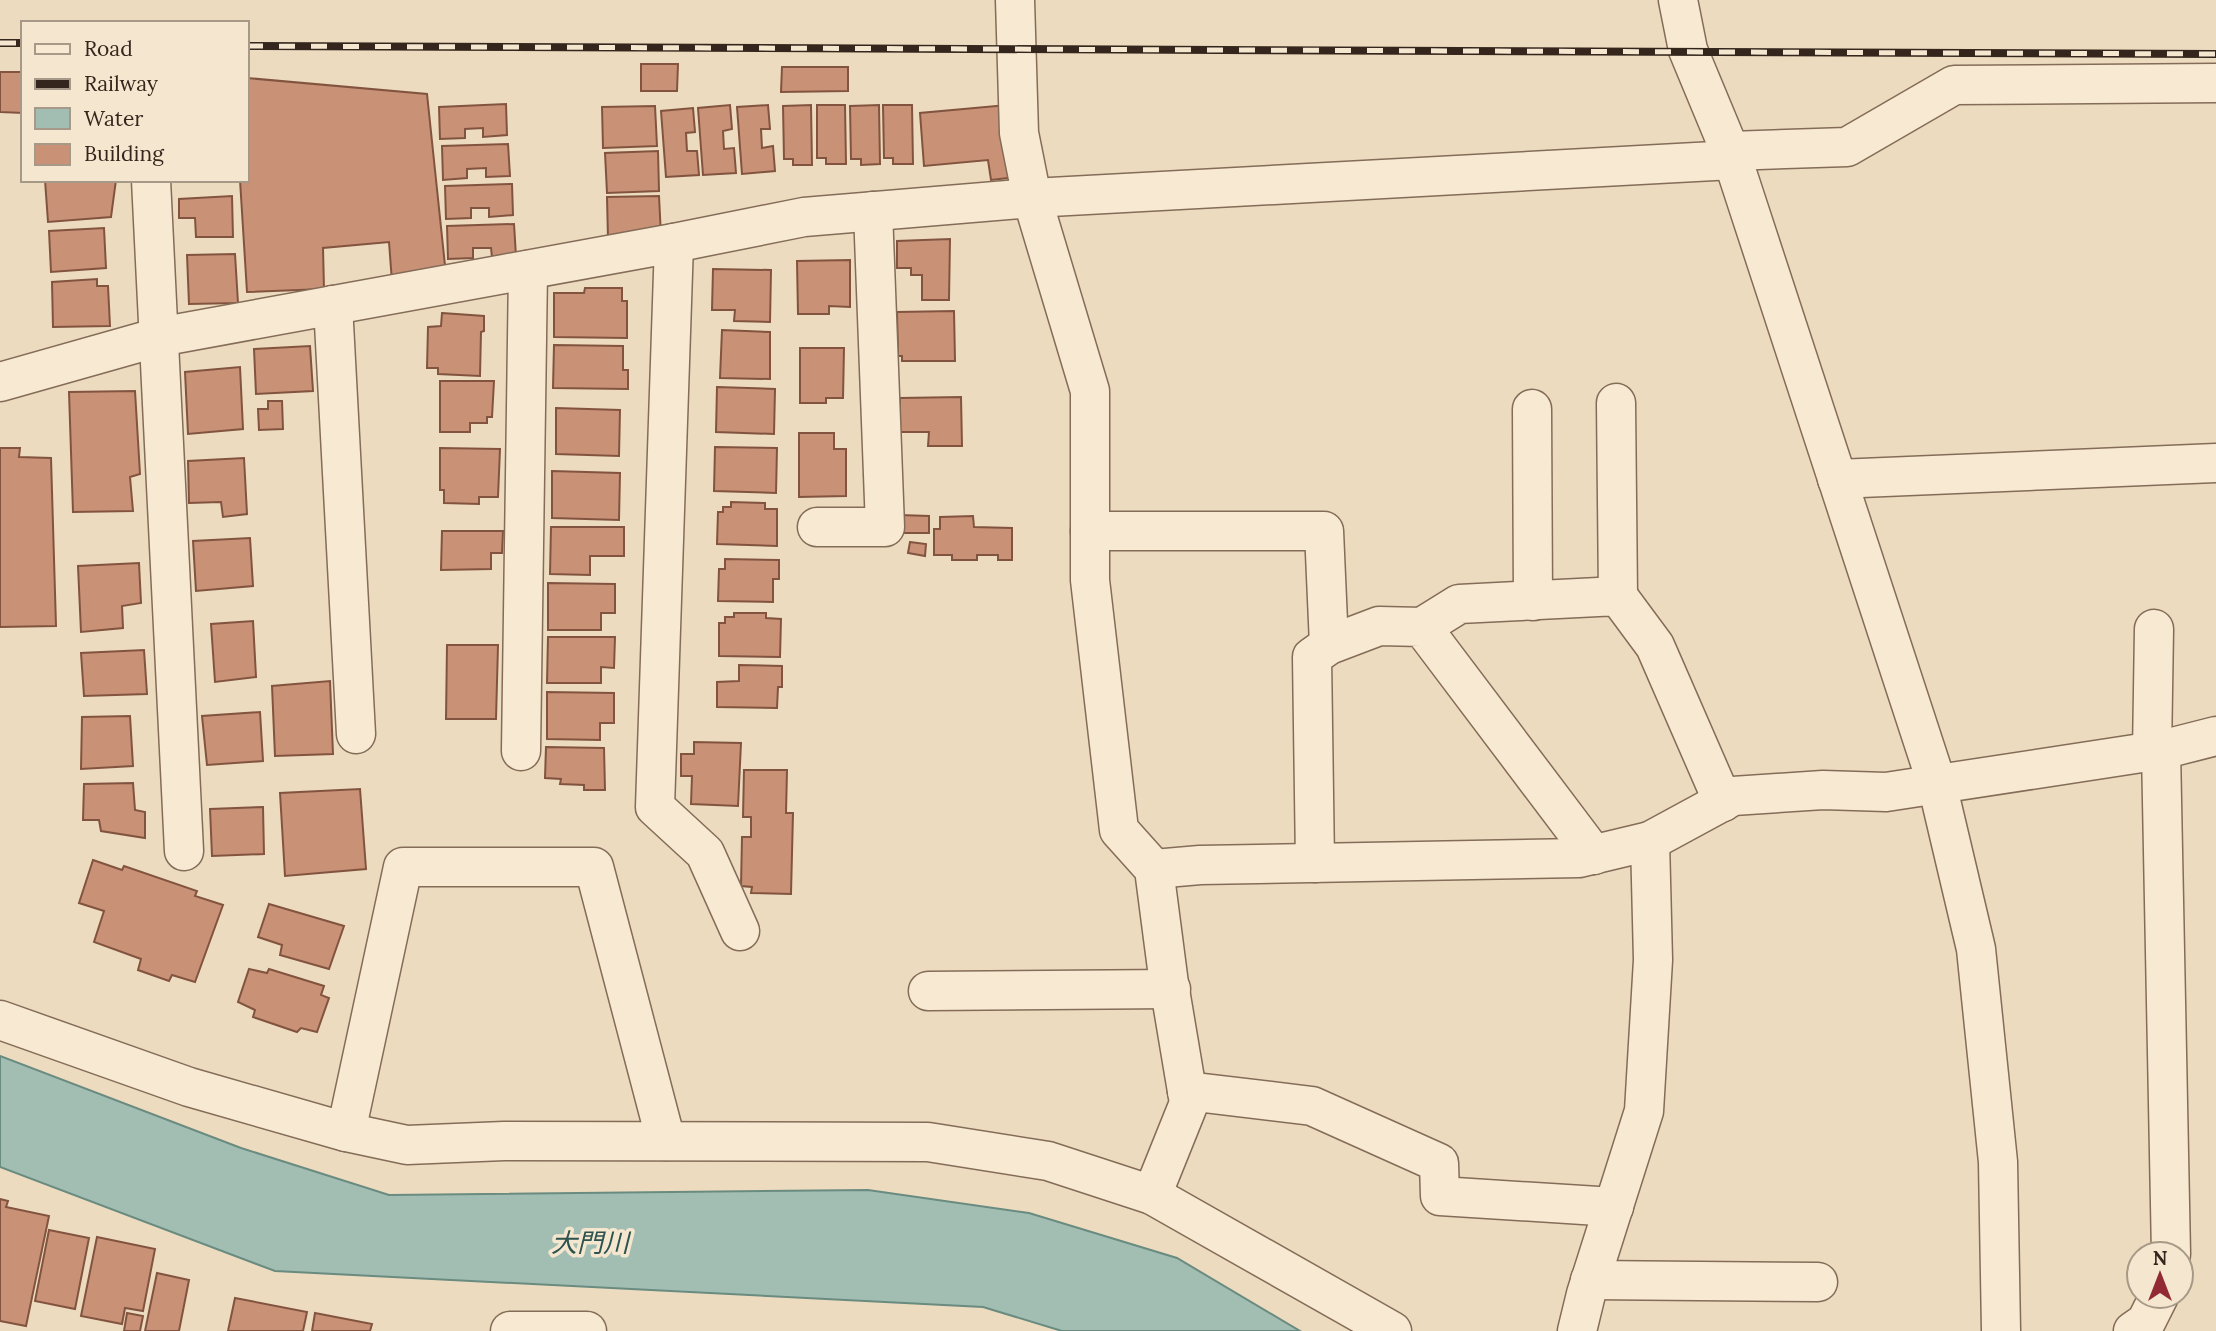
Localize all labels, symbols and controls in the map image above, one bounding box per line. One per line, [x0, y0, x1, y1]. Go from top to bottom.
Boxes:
legend [21, 21, 248, 182]
text: Road [84, 35, 133, 62]
text: Railway [84, 70, 158, 97]
text: Water [84, 105, 143, 132]
text: Building [84, 140, 164, 167]
water label: 大門川 [551, 1226, 632, 1259]
north arrow [2125, 1240, 2195, 1310]
text: N [2153, 1246, 2168, 1270]

